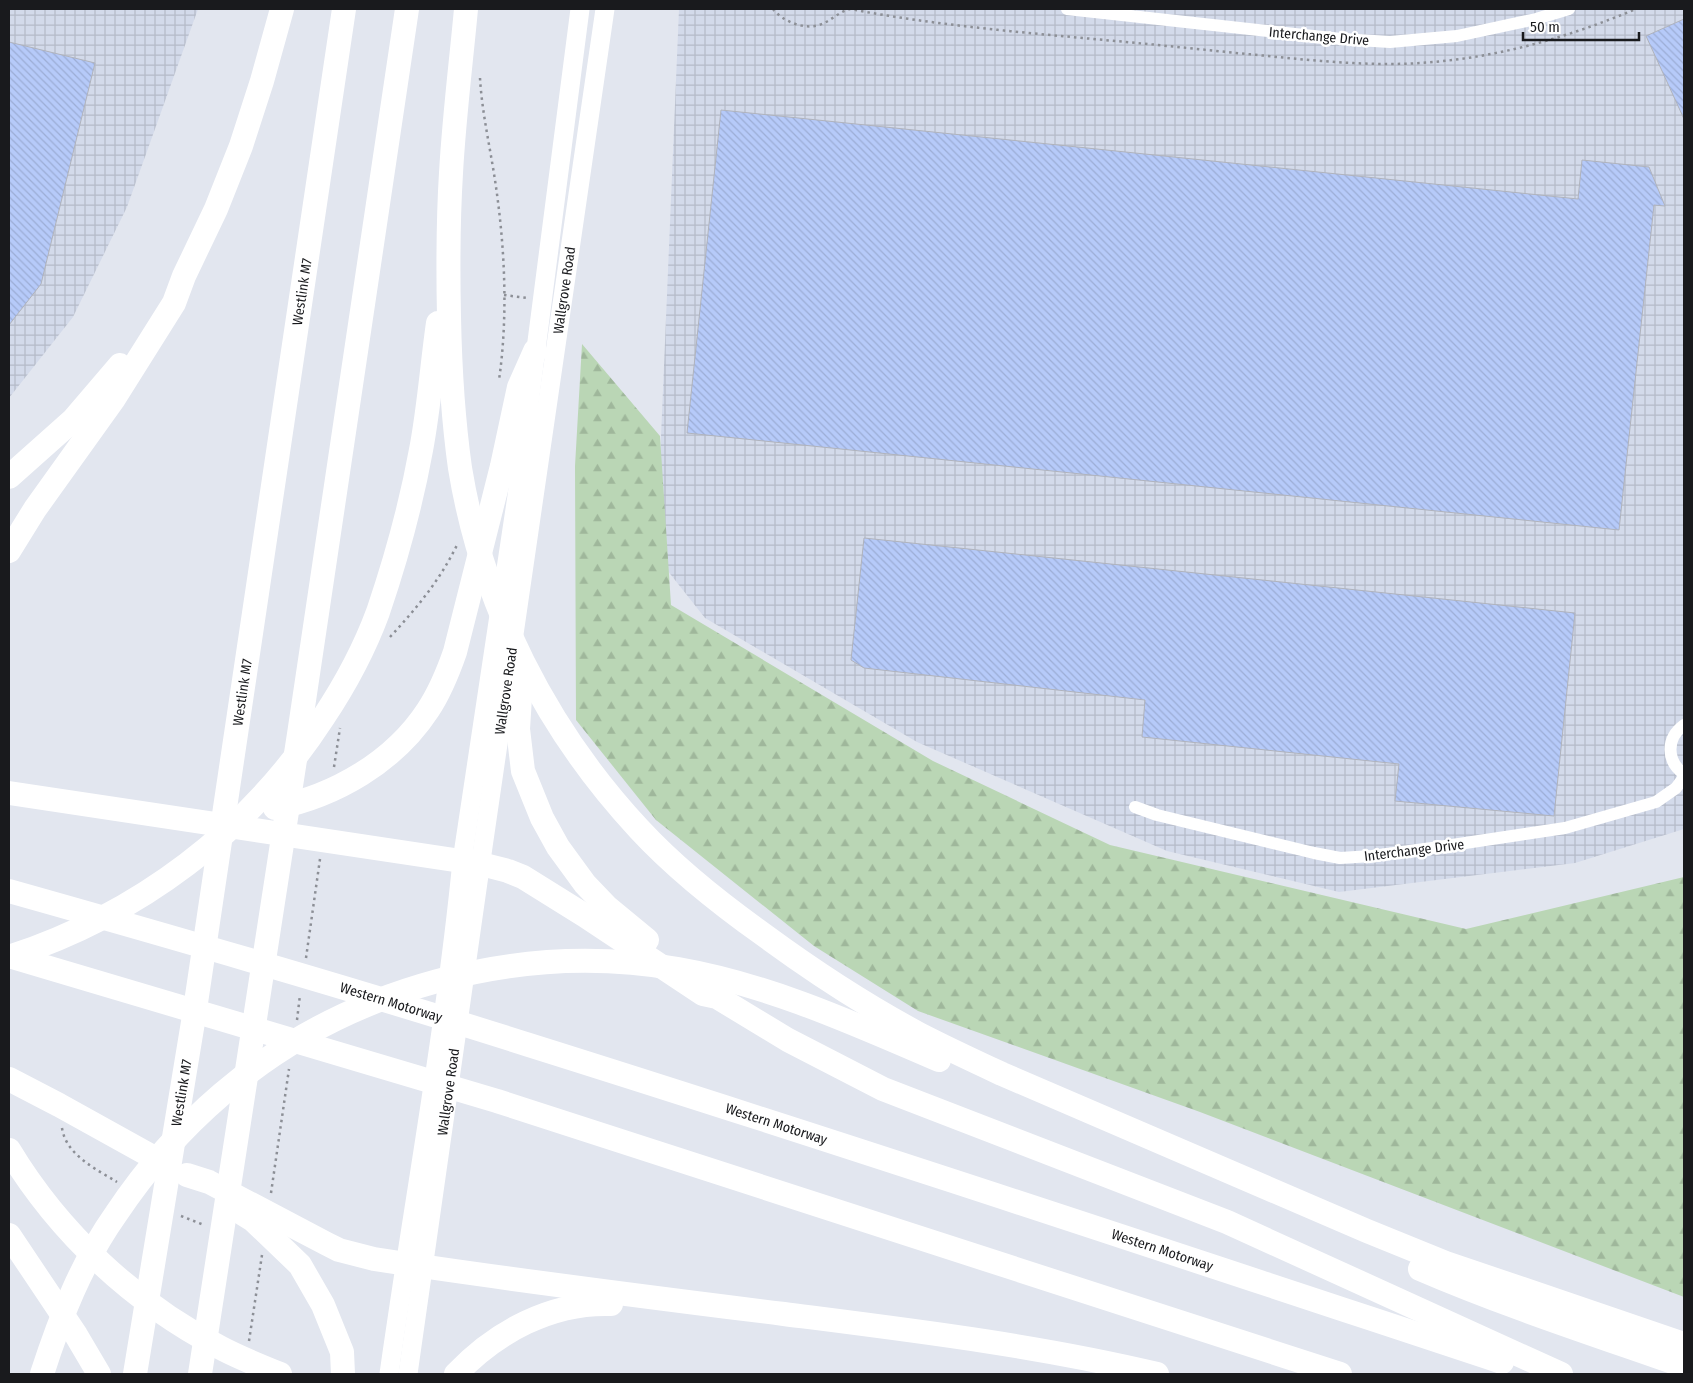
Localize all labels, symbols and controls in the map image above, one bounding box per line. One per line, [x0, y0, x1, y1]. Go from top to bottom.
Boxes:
scale bar [1523, 10, 1639, 42]
text: 50 m [1530, 18, 1560, 36]
street label: Interchange Drive [1268, 24, 1370, 49]
street label: Wallgrove Road [550, 245, 579, 335]
street label: Westlink M7 [289, 257, 316, 327]
street label: Wallgrove Road [491, 646, 521, 736]
street label: Westlink M7 [229, 657, 256, 727]
street label: Interchange Drive [1363, 836, 1465, 865]
street label: Western Motorway [338, 979, 445, 1026]
street label: Wallgrove Road [434, 1047, 463, 1137]
street label: Westlink M7 [168, 1058, 196, 1128]
street label: Western Motorway [723, 1100, 830, 1149]
street label: Western Motorway [1109, 1226, 1216, 1275]

